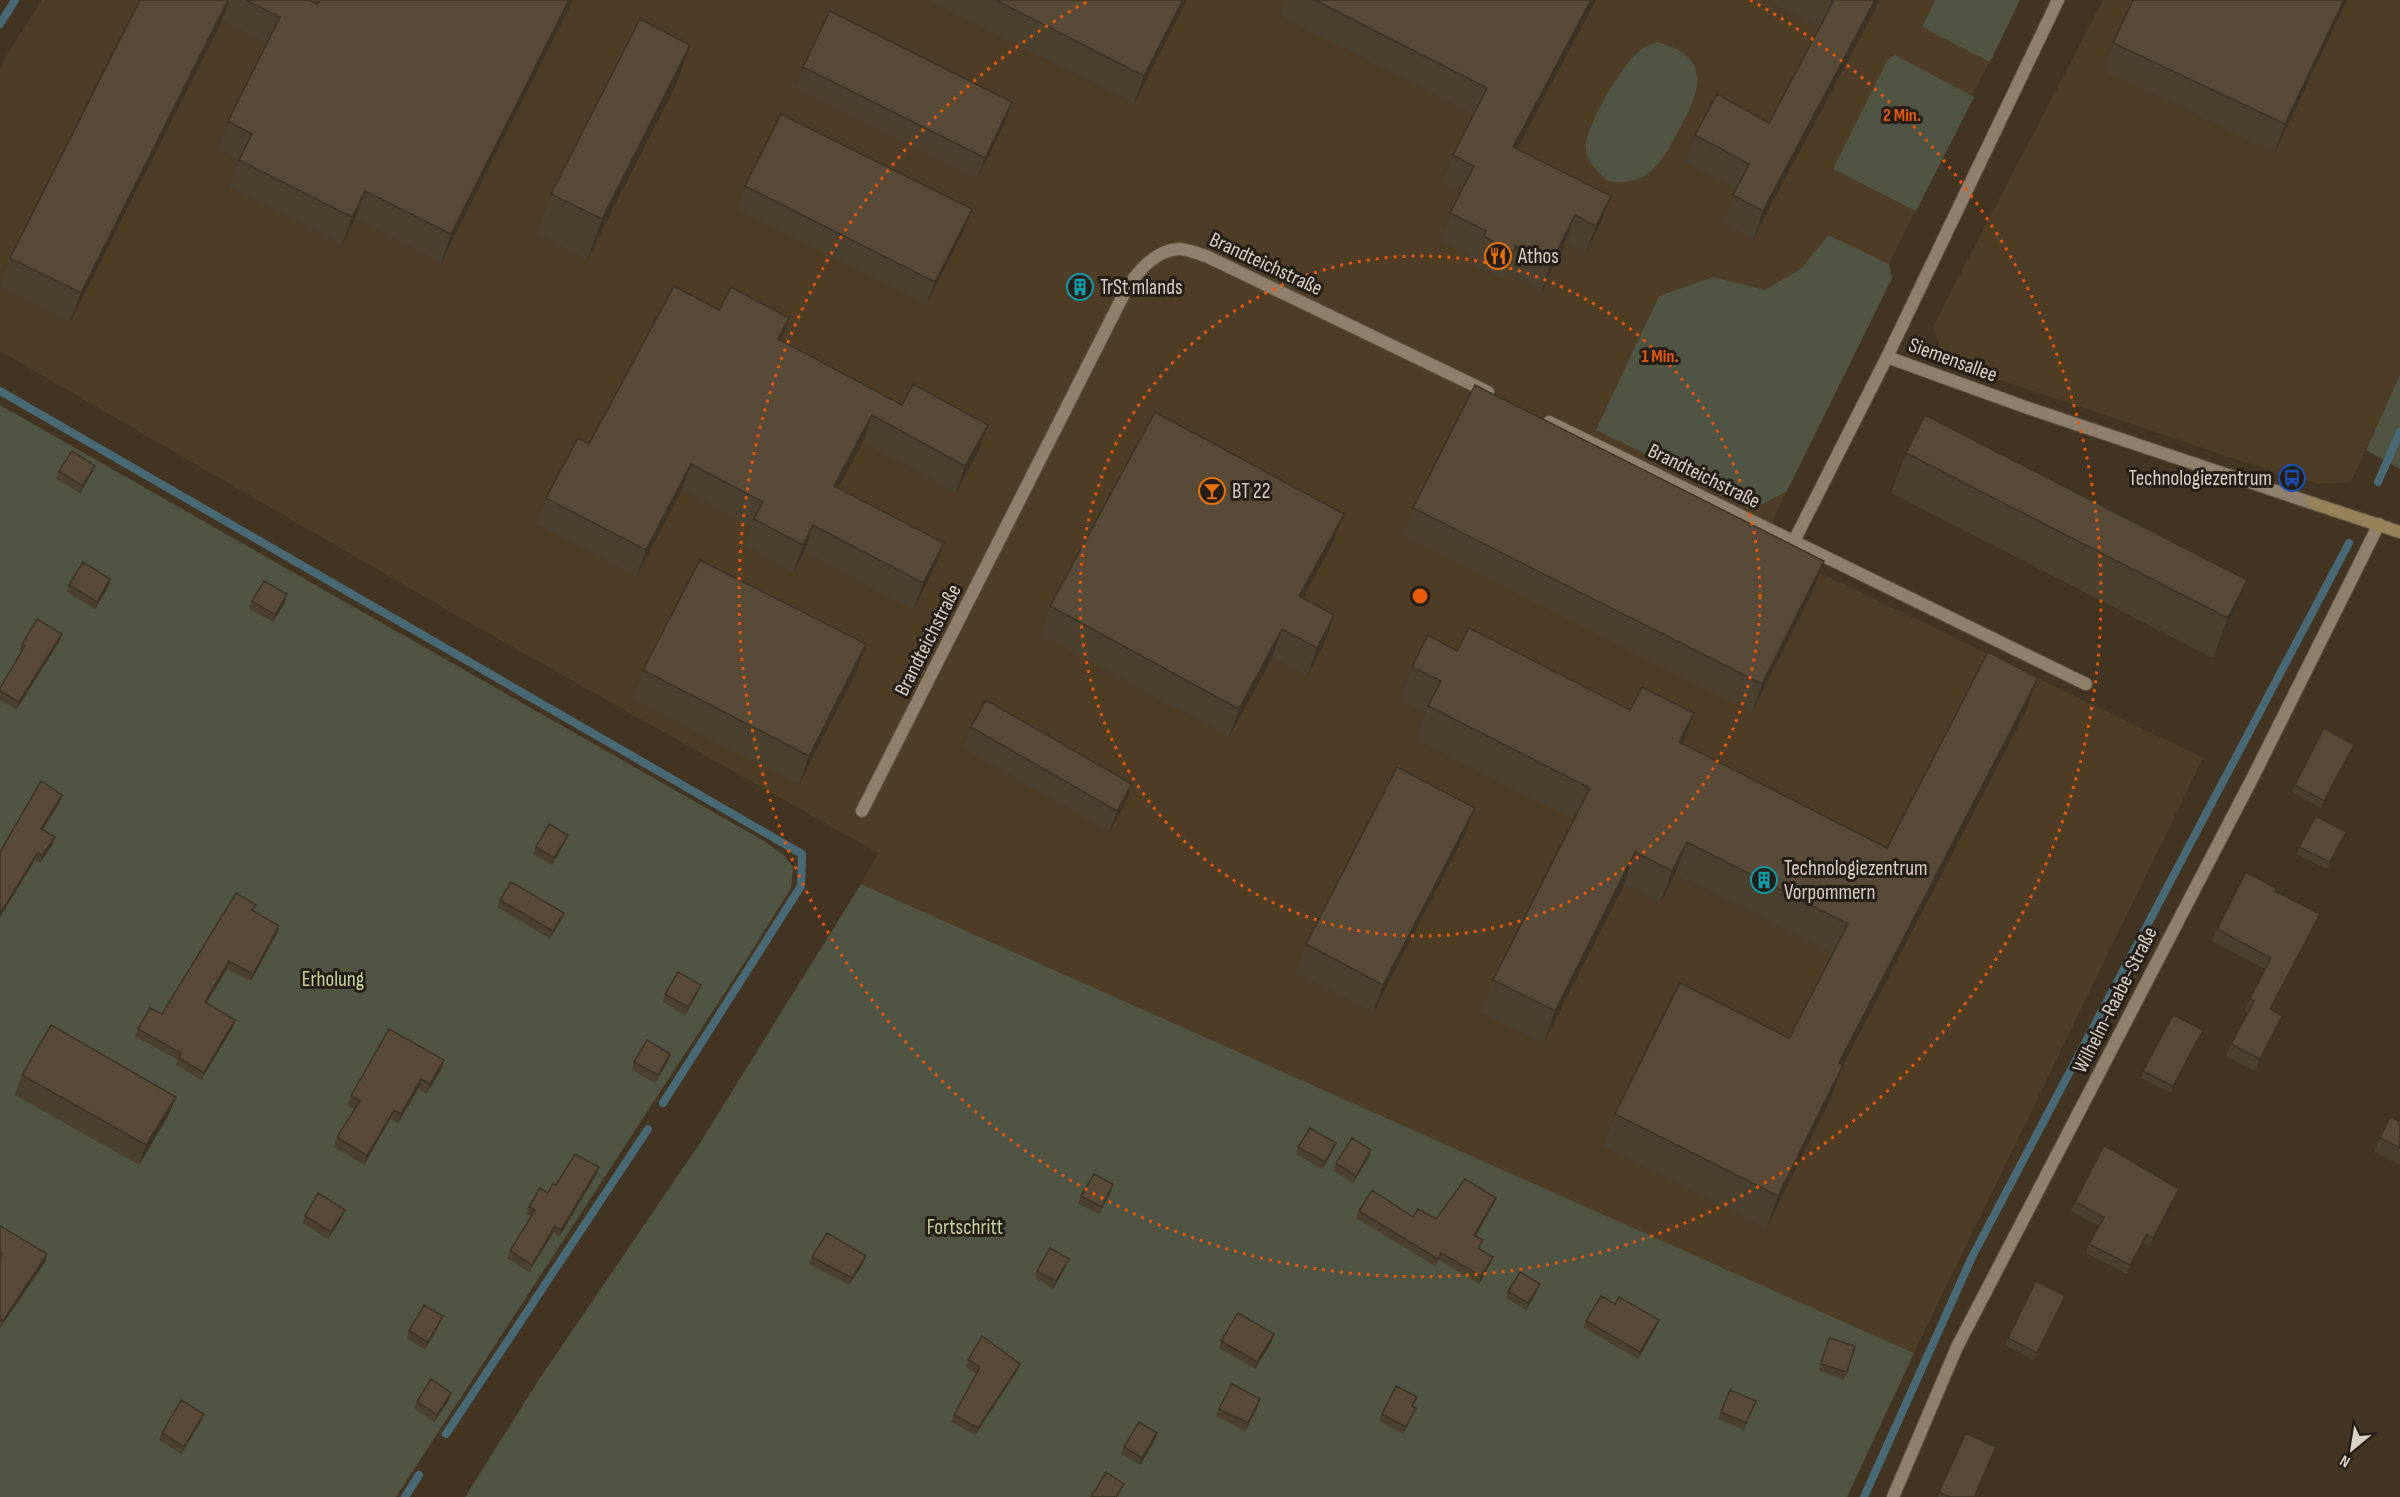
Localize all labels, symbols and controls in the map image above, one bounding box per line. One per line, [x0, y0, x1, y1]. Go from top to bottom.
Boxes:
text: 2 Min. [1883, 105, 1921, 126]
street label: Brandteichstraße [1206, 227, 1326, 301]
restaurant icon: Athos [1483, 241, 1513, 271]
place label: Athos [1517, 244, 1559, 269]
building icon: TrSt mlands [1065, 272, 1095, 302]
place label: TrSt mlands [1100, 275, 1183, 300]
street label: Siemensallee [1905, 332, 2001, 388]
text: 1 Min. [1641, 346, 1679, 367]
street label: Brandteichstraße [1644, 438, 1764, 514]
bus stop icon: Technologiezentrum [2277, 463, 2307, 493]
place label: Technologiezentrum [2129, 466, 2272, 491]
bar icon: BT 22 [1197, 476, 1227, 506]
place label: BT 22 [1232, 479, 1270, 504]
street label: Brandteichstraße [889, 580, 967, 700]
centre of rings [1410, 586, 1430, 606]
place label: Technologiezentrum Vorpommern [1784, 856, 1927, 905]
building icon: Technologiezentrum Vorpommern [1749, 865, 1779, 895]
street label: Wilhelm-Raabe-Straße [2067, 923, 2163, 1077]
park label: Erholung [302, 967, 364, 992]
park label: Fortschritt [927, 1215, 1003, 1240]
north arrow [2322, 1419, 2382, 1479]
text: N [2337, 1450, 2354, 1471]

